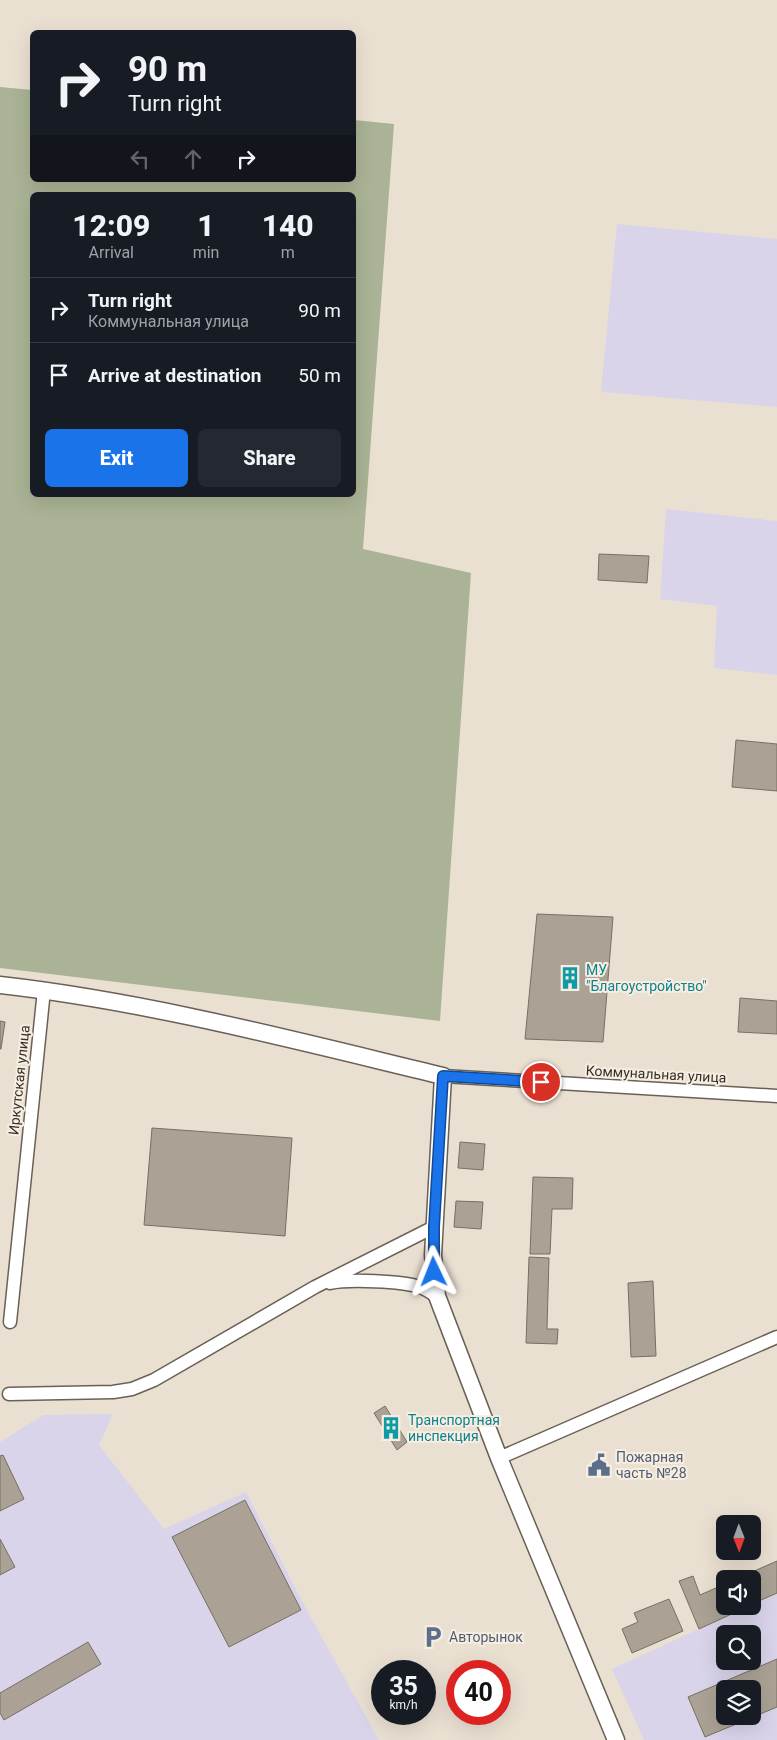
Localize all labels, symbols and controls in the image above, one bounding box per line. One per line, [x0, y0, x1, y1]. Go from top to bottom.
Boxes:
text: 90 m [128, 49, 207, 90]
icon: right [45, 50, 110, 115]
text: Turn right [128, 91, 222, 116]
icon: left [126, 145, 154, 173]
icon: ahead [179, 145, 207, 173]
icon: right [232, 145, 260, 173]
text: 12:09 [72, 208, 150, 243]
text: 1 [197, 208, 215, 243]
text: 140 [262, 208, 314, 243]
text: Arrival [89, 243, 134, 262]
text: min [193, 243, 219, 262]
text: m [281, 243, 295, 262]
text: Turn right [88, 289, 172, 312]
icon: right [45, 296, 73, 324]
text: 90 m [298, 299, 341, 322]
text: Коммунальная улица [88, 312, 249, 331]
icon: arrive [45, 361, 73, 389]
text: Arrive at destination [88, 364, 261, 387]
text: 50 m [298, 364, 341, 387]
button: Exit [45, 429, 188, 487]
button: Share [198, 429, 341, 487]
place label: МУ "Благоустройство" [586, 962, 707, 994]
building icon: МУ "Благоустройство" [557, 965, 583, 991]
street label: Иркутская улица [5, 1024, 33, 1136]
pin [520, 1061, 562, 1103]
street label: Коммунальная улица [585, 1062, 727, 1086]
icon: arrive [527, 1068, 555, 1096]
position arrow [407, 1245, 459, 1297]
place label: Транспортная инспекция [408, 1412, 500, 1444]
building icon: Транспортная инспекция [378, 1415, 404, 1441]
place label: Пожарная часть №28 [616, 1449, 687, 1481]
public building icon: Пожарная часть №28 [586, 1452, 612, 1478]
north arrow [716, 1515, 761, 1560]
map controls [716, 1515, 761, 1725]
button: sound [716, 1570, 761, 1615]
parking icon: Авторынок [420, 1624, 446, 1650]
button: search [716, 1625, 761, 1670]
place label: Авторынок [449, 1629, 523, 1645]
speed limit sign: 40 [446, 1660, 511, 1725]
text: 35 [389, 1672, 418, 1701]
button: layers [716, 1680, 761, 1725]
text: km/h [389, 1698, 418, 1712]

